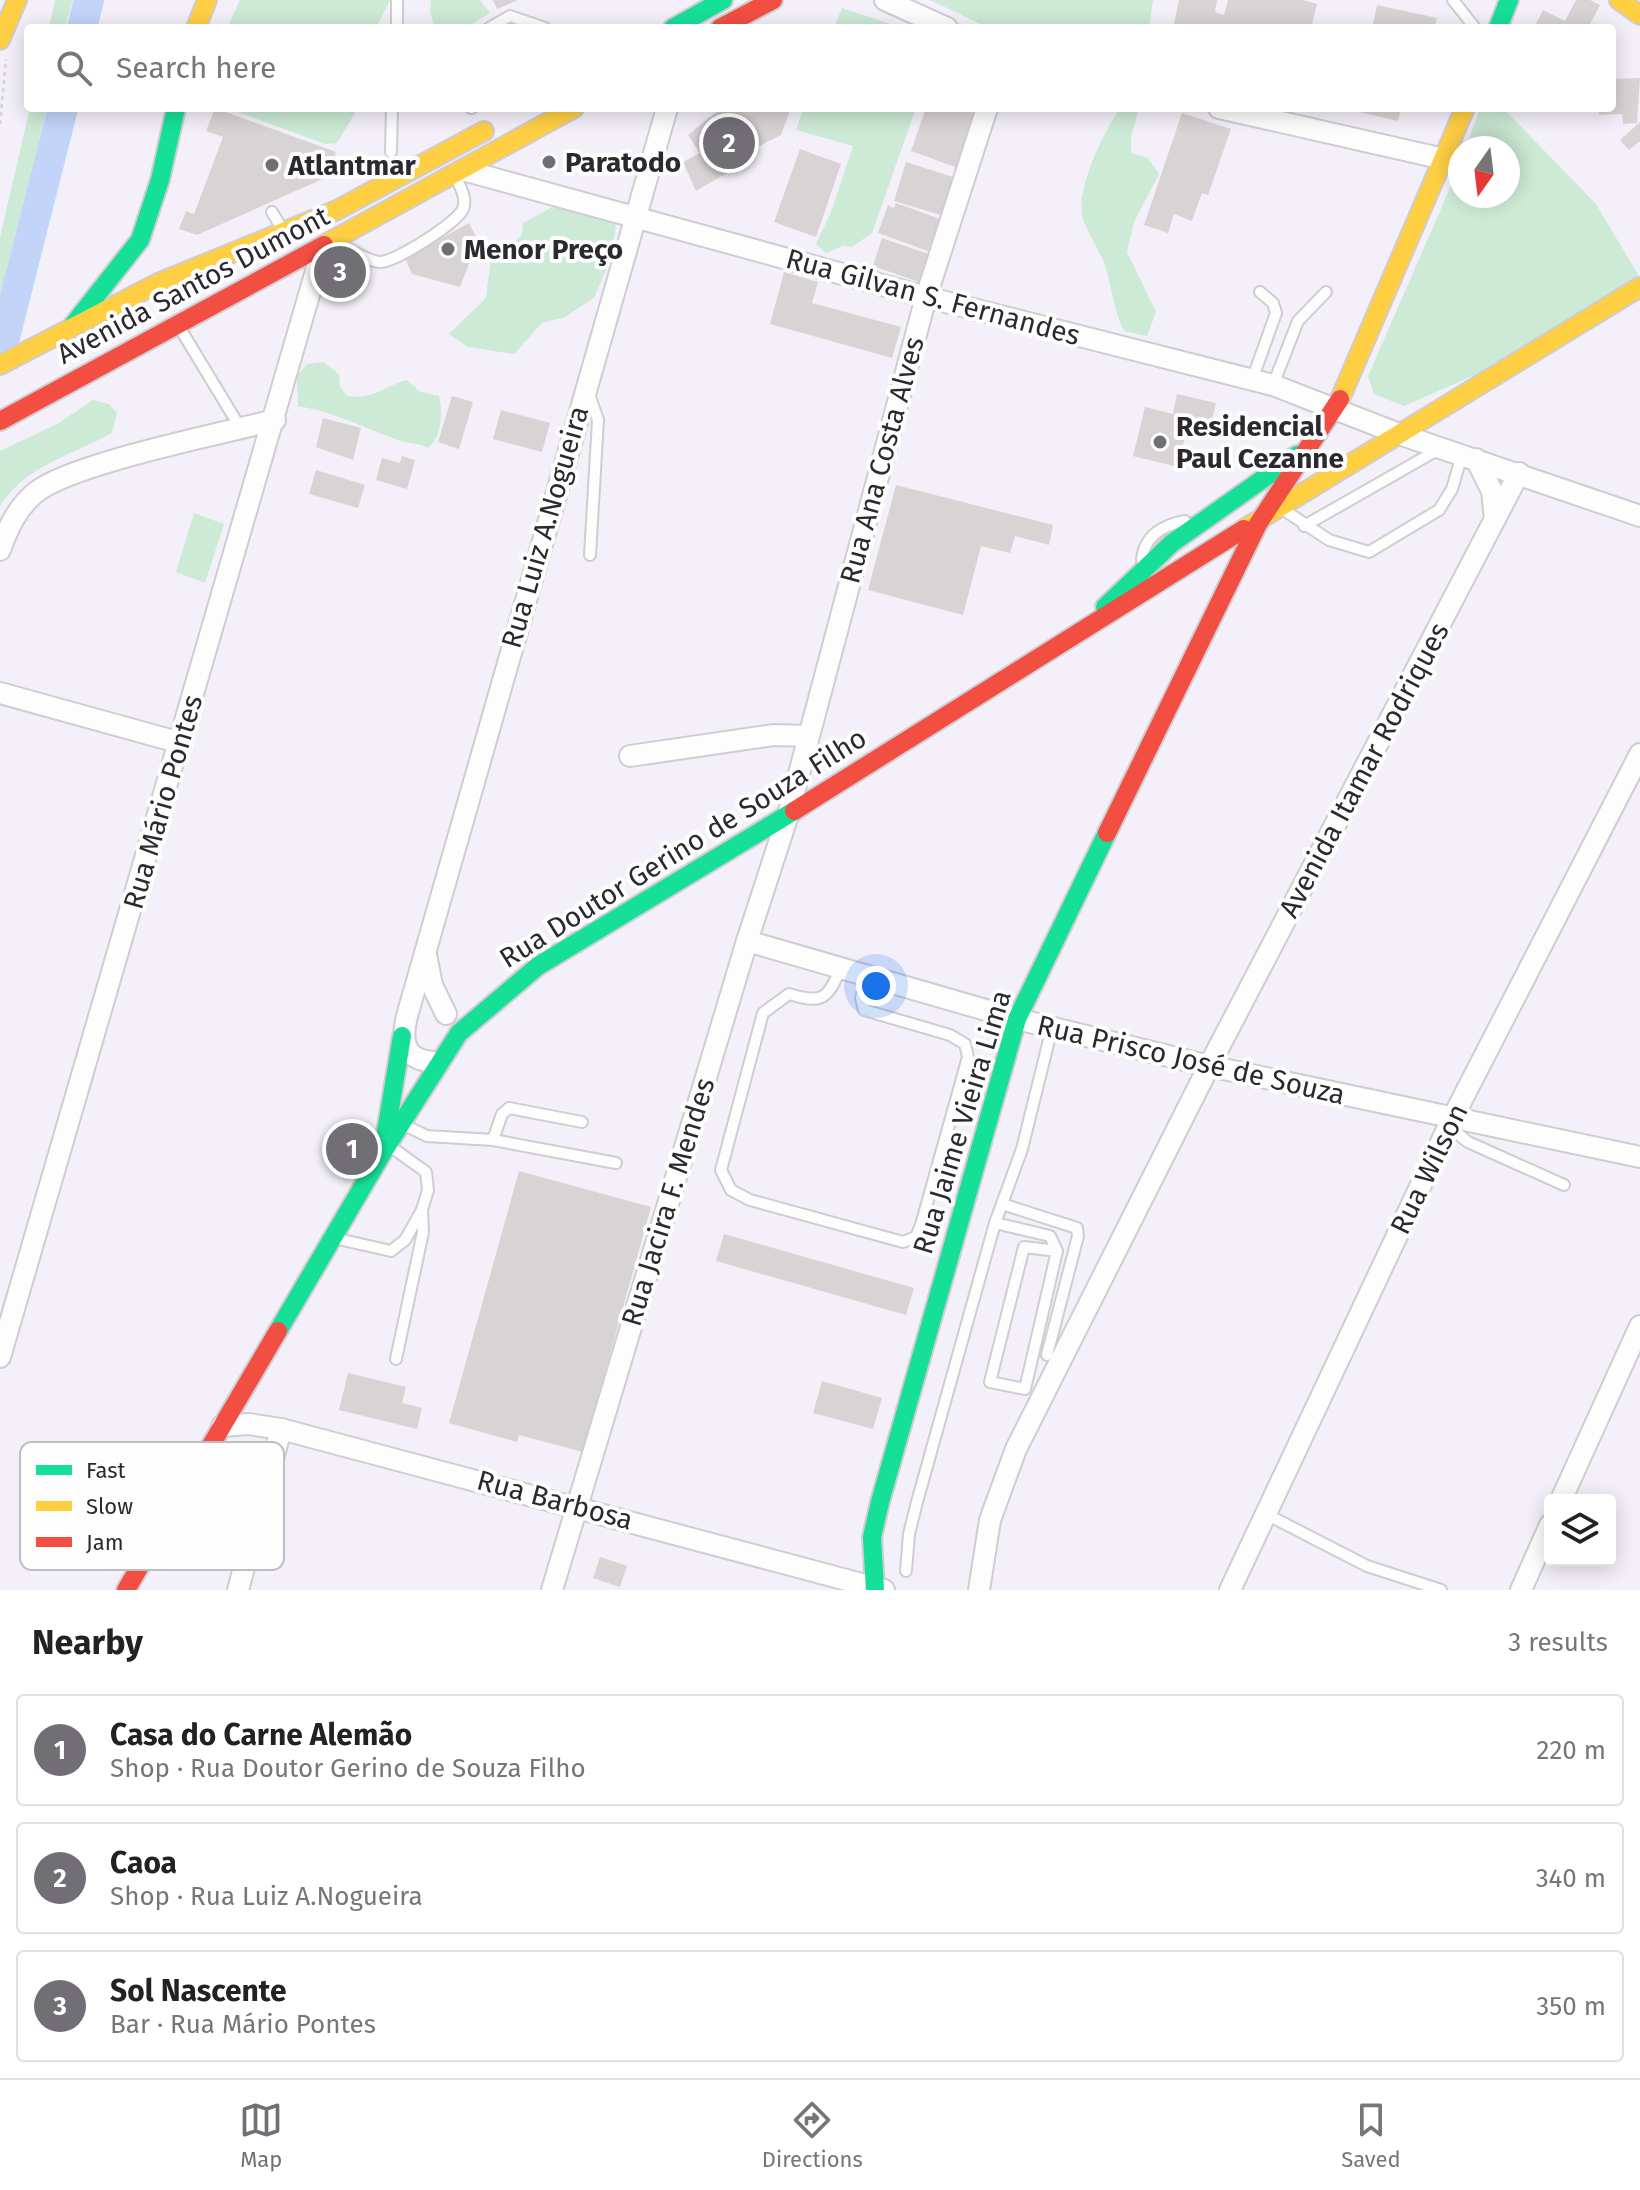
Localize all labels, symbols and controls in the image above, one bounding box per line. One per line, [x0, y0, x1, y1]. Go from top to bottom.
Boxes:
search box [24, 24, 1616, 112]
icon: search [52, 46, 96, 90]
text: Search here [116, 50, 276, 86]
pin: 2 [703, 113, 755, 173]
north arrow [1448, 136, 1520, 208]
place label: Paratodo [565, 146, 681, 179]
place label: Atlantmar [287, 149, 417, 182]
marker: Paratodo [540, 153, 558, 171]
marker: Atlantmar [263, 156, 281, 174]
street label: Avenida Santos Dumont [51, 199, 335, 371]
place label: Menor Preço [464, 233, 623, 266]
marker: Menor Preço [439, 240, 457, 258]
pin: 3 [314, 242, 366, 302]
street label: Rua Gilvan S. Fernandes [782, 242, 1084, 352]
street label: Rua Ana Costa Alves [833, 333, 931, 587]
street label: Rua Luiz A.Nogueira [495, 402, 595, 652]
place label: Residencial Paul Cezanne [1176, 410, 1344, 475]
marker: Residencial Paul Cezanne [1151, 433, 1169, 451]
street label: Avenida Itamar Rodriques [1272, 617, 1456, 923]
street label: Rua Mário Pontes [117, 691, 209, 913]
street label: Rua Doutor Gerino de Souza Filho [494, 721, 872, 975]
your location [856, 966, 896, 1006]
street label: Rua Jaime Vieira Lima [906, 986, 1018, 1258]
street label: Rua Prisco José de Souza [1034, 1008, 1348, 1112]
street label: Rua Jacira F. Mendes [615, 1074, 721, 1330]
street label: Rua Wilson [1383, 1098, 1475, 1240]
pin: 1 [326, 1119, 378, 1179]
legend [20, 1442, 284, 1570]
text: Fast [86, 1457, 126, 1484]
street label: Rua Barbosa [473, 1463, 637, 1537]
text: Slow [86, 1493, 133, 1520]
map controls [1544, 1494, 1616, 1566]
button: layers [1544, 1494, 1616, 1566]
text: Jam [86, 1529, 124, 1556]
text: Nearby [32, 1622, 143, 1663]
text: 3 results [1508, 1627, 1608, 1658]
text: Casa do Carne Alemão [110, 1717, 412, 1753]
text: 1 [54, 1735, 66, 1766]
text: 220 m [1537, 1735, 1606, 1766]
text: Shop · Rua Doutor Gerino de Souza Filho [110, 1753, 586, 1784]
text: Caoa [110, 1845, 177, 1881]
text: 2 [53, 1863, 67, 1894]
text: 340 m [1536, 1863, 1606, 1894]
text: Shop · Rua Luiz A.Nogueira [110, 1881, 423, 1912]
text: Sol Nascente [110, 1973, 286, 2009]
text: 3 [53, 1991, 67, 2022]
text: 350 m [1536, 1991, 1606, 2022]
text: Bar · Rua Mário Pontes [110, 2009, 376, 2040]
tab: Map [239, 2098, 283, 2173]
tab: Directions [762, 2098, 863, 2173]
tab: Saved [1341, 2098, 1401, 2173]

